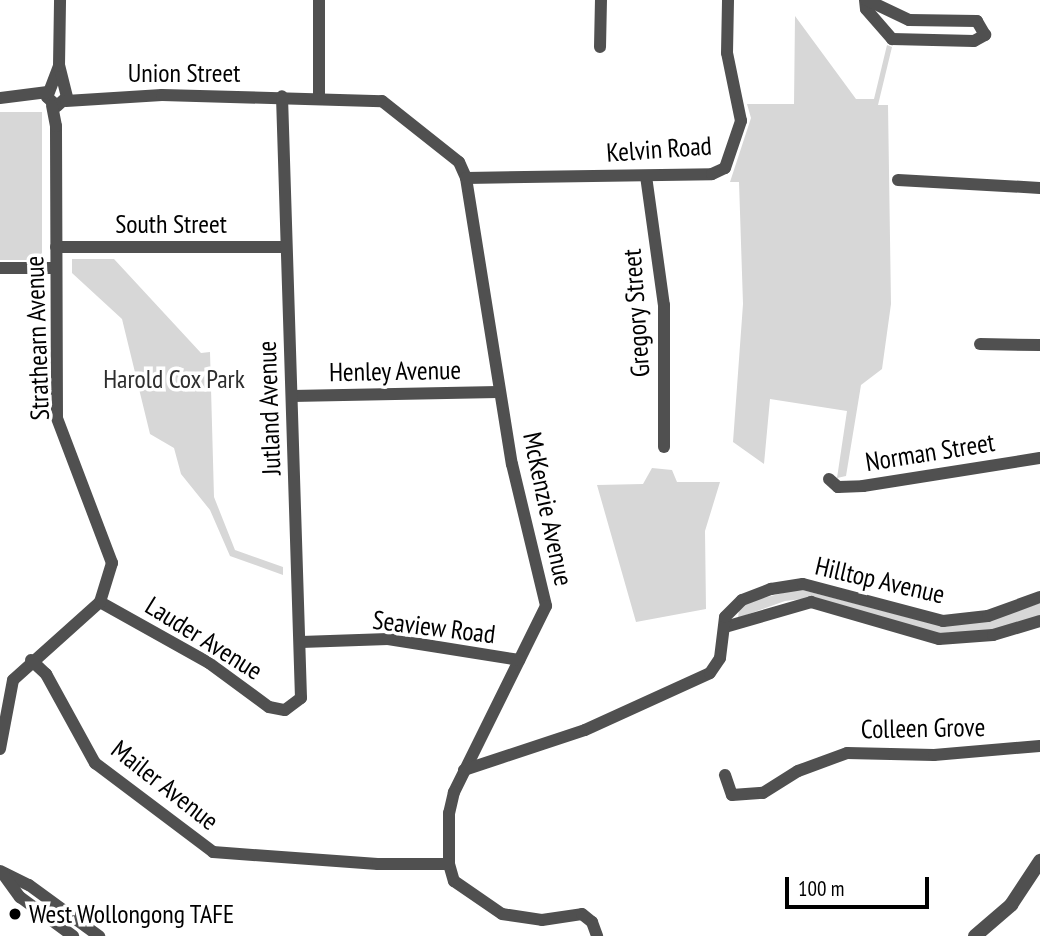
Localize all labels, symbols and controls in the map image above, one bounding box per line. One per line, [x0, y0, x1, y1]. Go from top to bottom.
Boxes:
street label: Union Street [128, 57, 240, 89]
street label: Kelvin Road [605, 130, 713, 168]
street label: South Street [115, 208, 227, 240]
street label: Gregory Street [616, 247, 656, 379]
street label: Strathearn Avenue [19, 255, 55, 421]
street label: Jutland Avenue [251, 340, 287, 476]
street label: Henley Avenue [328, 354, 462, 388]
park label: Harold Cox Park [103, 363, 245, 395]
street label: Norman Street [863, 426, 997, 478]
street label: McKenzie Avenue [516, 429, 580, 589]
street label: Hilltop Avenue [812, 550, 948, 610]
street label: Lauder Avenue [140, 590, 268, 686]
street label: Seaview Road [371, 604, 497, 650]
street label: Colleen Grove [861, 711, 985, 745]
street label: Mailer Avenue [105, 733, 225, 837]
scale bar [788, 862, 932, 906]
text: 100 m [798, 875, 844, 902]
place label: West Wollongong TAFE [29, 898, 235, 930]
marker: West Wollongong TAFE [7, 906, 23, 922]

